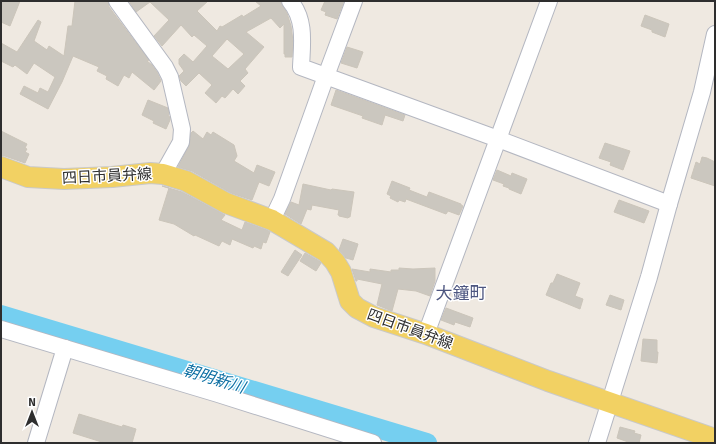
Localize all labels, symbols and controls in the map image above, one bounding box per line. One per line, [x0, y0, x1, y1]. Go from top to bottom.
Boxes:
street label: 四日市員弁線 [62, 165, 152, 187]
district label: 大鐘町 [436, 283, 487, 304]
street label: 四日市員弁線 [365, 305, 455, 353]
water label: 朝明新川 [180, 360, 249, 399]
north arrow [12, 392, 52, 432]
text: N [28, 396, 36, 409]

